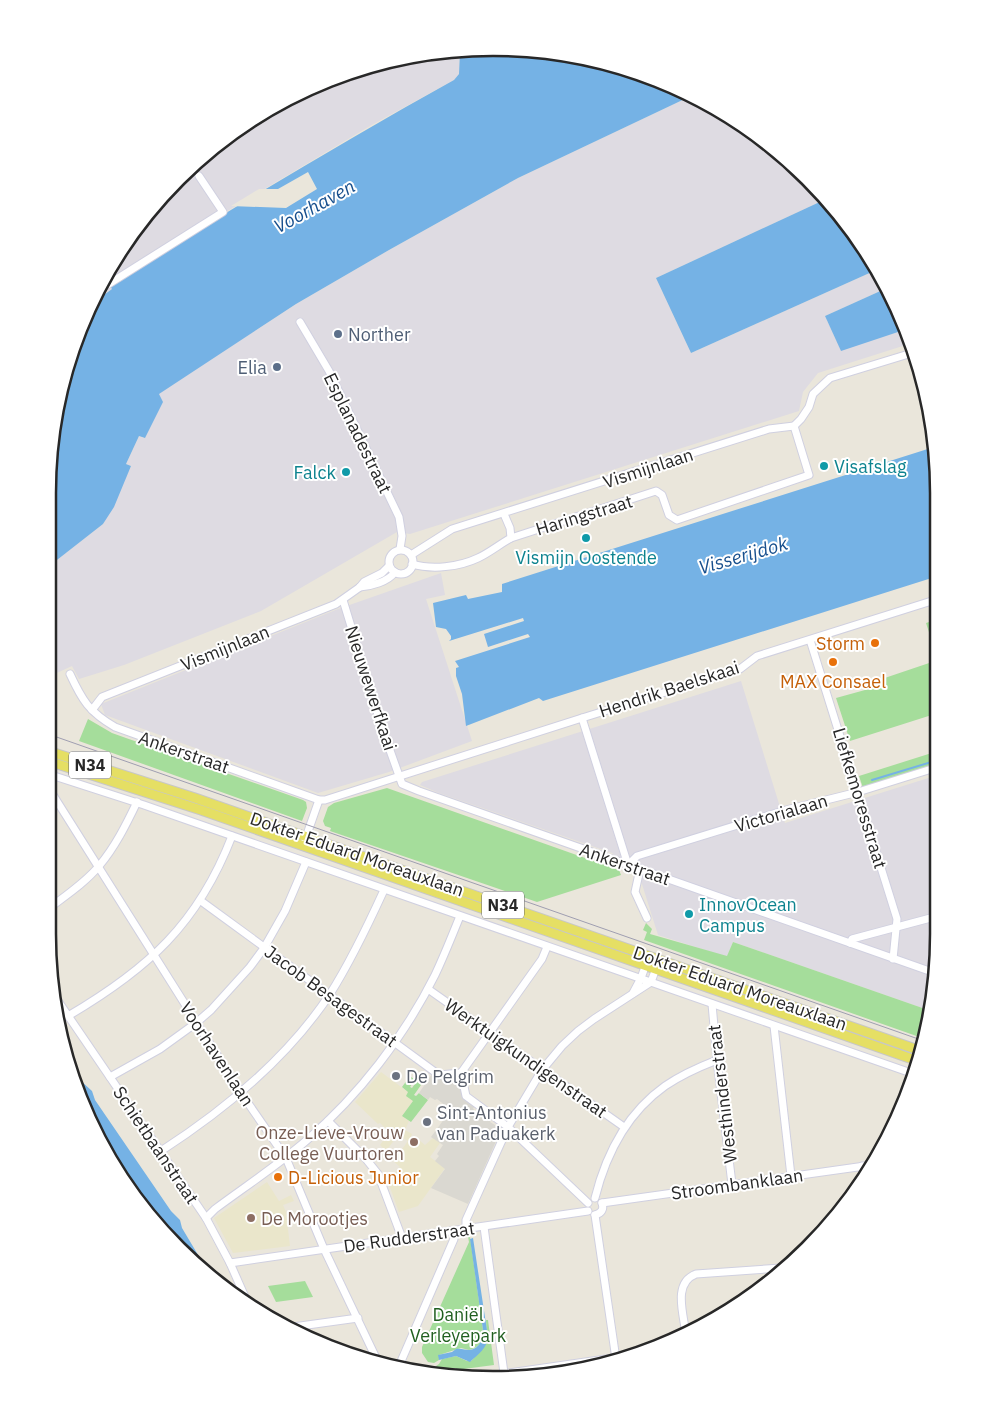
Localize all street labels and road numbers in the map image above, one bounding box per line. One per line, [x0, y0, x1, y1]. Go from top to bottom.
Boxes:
street label: Esplanadestraat [319, 369, 397, 497]
street label: Vismijnlaan [600, 443, 696, 493]
street label: Haringstraat [533, 489, 635, 541]
street label: Vismijnlaan [177, 620, 273, 676]
street label: Nieuwewerfkaai [340, 623, 402, 753]
street label: Hendrik Baelskaai [596, 655, 742, 723]
street label: Liefkemoresstraat [828, 725, 892, 871]
street label: Ankerstraat [136, 726, 232, 778]
road number: N34 [69, 752, 111, 778]
street label: Victorialaan [732, 789, 830, 837]
street label: Dokter Eduard Moreauxlaan [247, 807, 467, 901]
street label: Ankerstraat [577, 838, 673, 890]
road number: N34 [482, 892, 524, 918]
street label: Jacob Besagestraat [260, 940, 402, 1052]
street label: Dokter Eduard Moreauxlaan [630, 941, 850, 1035]
street label: Werktuigkundigenstraat [440, 993, 612, 1123]
street label: Voorhavenlaan [175, 997, 259, 1111]
street label: Westhinderstraat [702, 1023, 742, 1165]
street label: Schietbaanstraat [108, 1082, 204, 1208]
street label: Stroombanklaan [669, 1163, 805, 1205]
street label: De Rudderstraat [342, 1216, 476, 1258]

